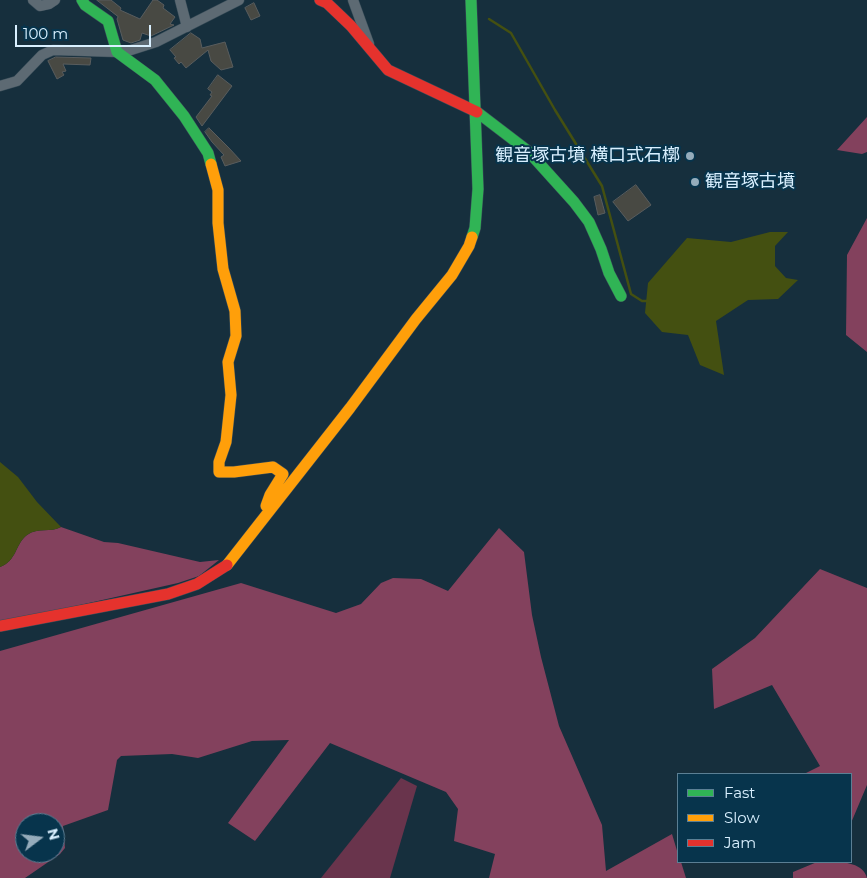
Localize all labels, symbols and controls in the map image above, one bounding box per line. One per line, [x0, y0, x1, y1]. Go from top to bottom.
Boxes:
scale bar [18, 15, 154, 47]
text: 100 m [23, 24, 68, 43]
place label: 観音塚古墳 横口式石槨 [495, 145, 680, 167]
marker: 観音塚古墳 横口式石槨 [684, 150, 696, 162]
place label: 観音塚古墳 [705, 171, 795, 193]
marker: 観音塚古墳 [689, 176, 701, 188]
legend [677, 773, 852, 863]
text: Fast [724, 783, 755, 802]
text: Slow [724, 808, 760, 827]
north arrow [15, 813, 65, 863]
text: N [43, 827, 64, 842]
text: Jam [724, 833, 756, 852]

